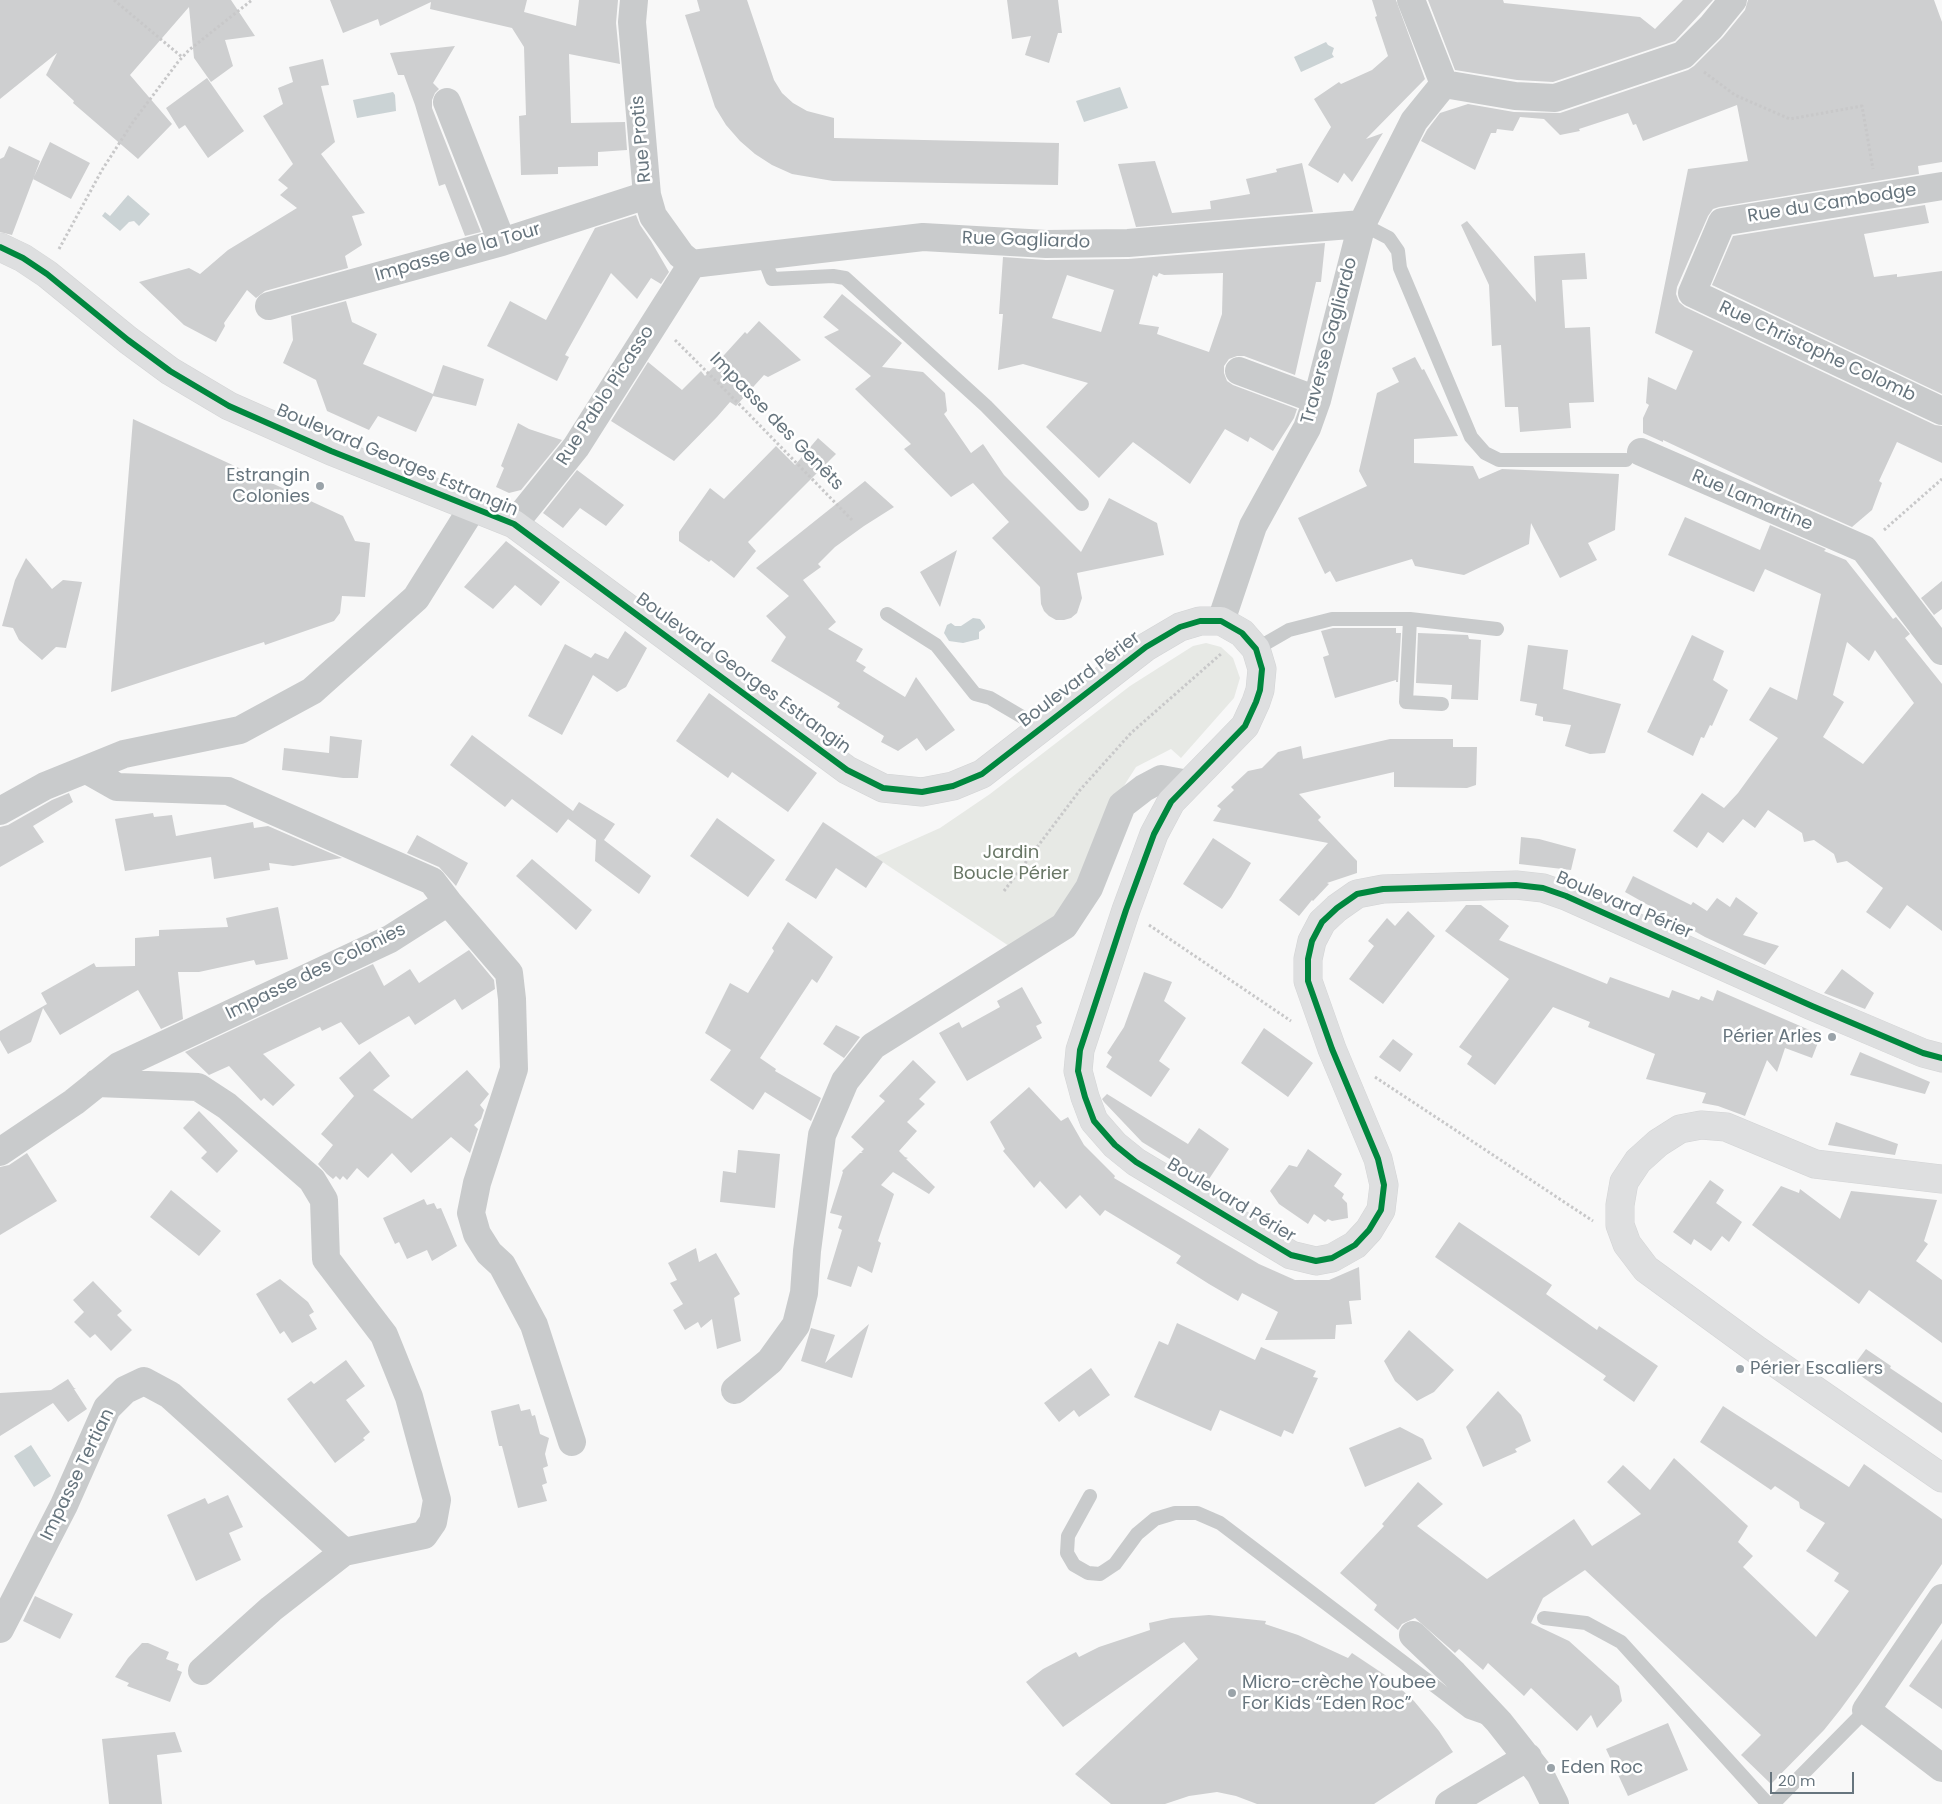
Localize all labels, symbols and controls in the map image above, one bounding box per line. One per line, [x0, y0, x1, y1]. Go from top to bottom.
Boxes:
street label: Rue Protis [627, 94, 657, 184]
street label: Rue du Cambodge [1746, 180, 1918, 228]
street label: Impasse de la Tour [373, 219, 543, 287]
street label: Rue Gagliardo [962, 228, 1090, 254]
street label: Traverse Gagliardo [1297, 255, 1363, 427]
street label: Rue Christophe Colomb [1715, 297, 1919, 407]
street label: Rue Pablo Picasso [553, 322, 659, 470]
street label: Impasse des Genêts [705, 349, 847, 495]
street label: Boulevard Georges Estrangin [273, 400, 521, 522]
place label: Estrangin Colonies [226, 465, 310, 508]
street label: Rue Lamartine [1688, 466, 1816, 536]
marker: Estrangin Colonies [314, 480, 326, 492]
street label: Boulevard Georges Estrangin [631, 589, 855, 759]
street label: Boulevard Périer [1015, 627, 1145, 733]
park label: Jardin Boucle Périer [953, 842, 1069, 884]
street label: Boulevard Périer [1552, 867, 1696, 945]
street label: Impasse des Colonies [223, 919, 409, 1025]
place label: Périer Arles [1723, 1026, 1822, 1048]
marker: Périer Arles [1826, 1031, 1838, 1043]
street label: Boulevard Périer [1163, 1154, 1299, 1248]
place label: Périer Escaliers [1750, 1358, 1883, 1380]
marker: Périer Escaliers [1734, 1363, 1746, 1375]
street label: Impasse Tertian [37, 1405, 119, 1545]
place label: Micro-crèche Youbee For Kids “Eden Roc” [1242, 1672, 1436, 1715]
marker: Micro-crèche Youbee For Kids “Eden Roc” [1226, 1687, 1238, 1699]
place label: Eden Roc [1561, 1757, 1643, 1779]
marker: Eden Roc [1545, 1762, 1557, 1774]
scale bar [1772, 1762, 1856, 1794]
text: 20 m [1778, 1770, 1816, 1791]

